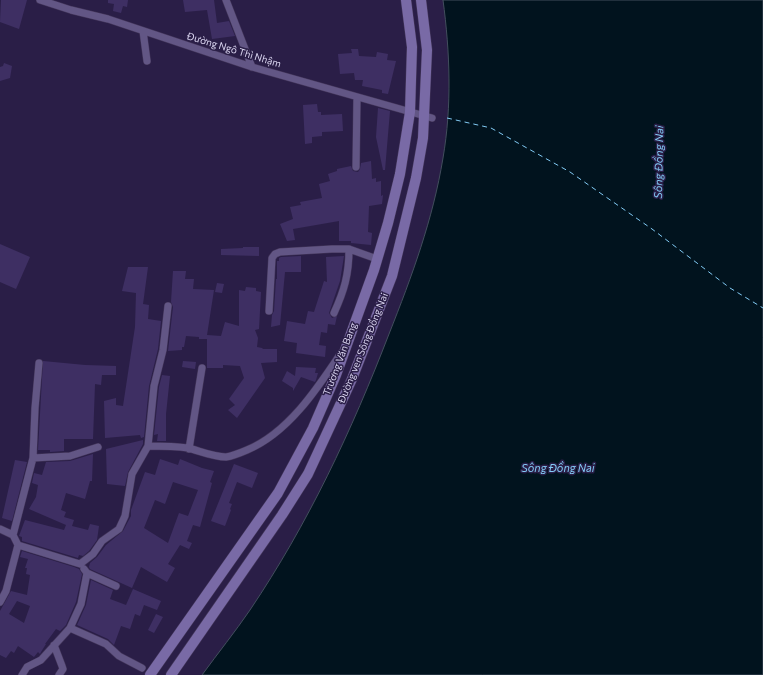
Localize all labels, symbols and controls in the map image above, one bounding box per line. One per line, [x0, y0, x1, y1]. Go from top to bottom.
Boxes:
street label: Đường Ngô Thì Nhậm [186, 30, 282, 70]
water label: Sông Đồng Nai [652, 125, 666, 199]
street label: Đường ven Sông Đồng Nai [335, 291, 391, 405]
street label: Trương Văn Bang [321, 321, 359, 397]
water label: Sông Đồng Nai [521, 461, 595, 475]

